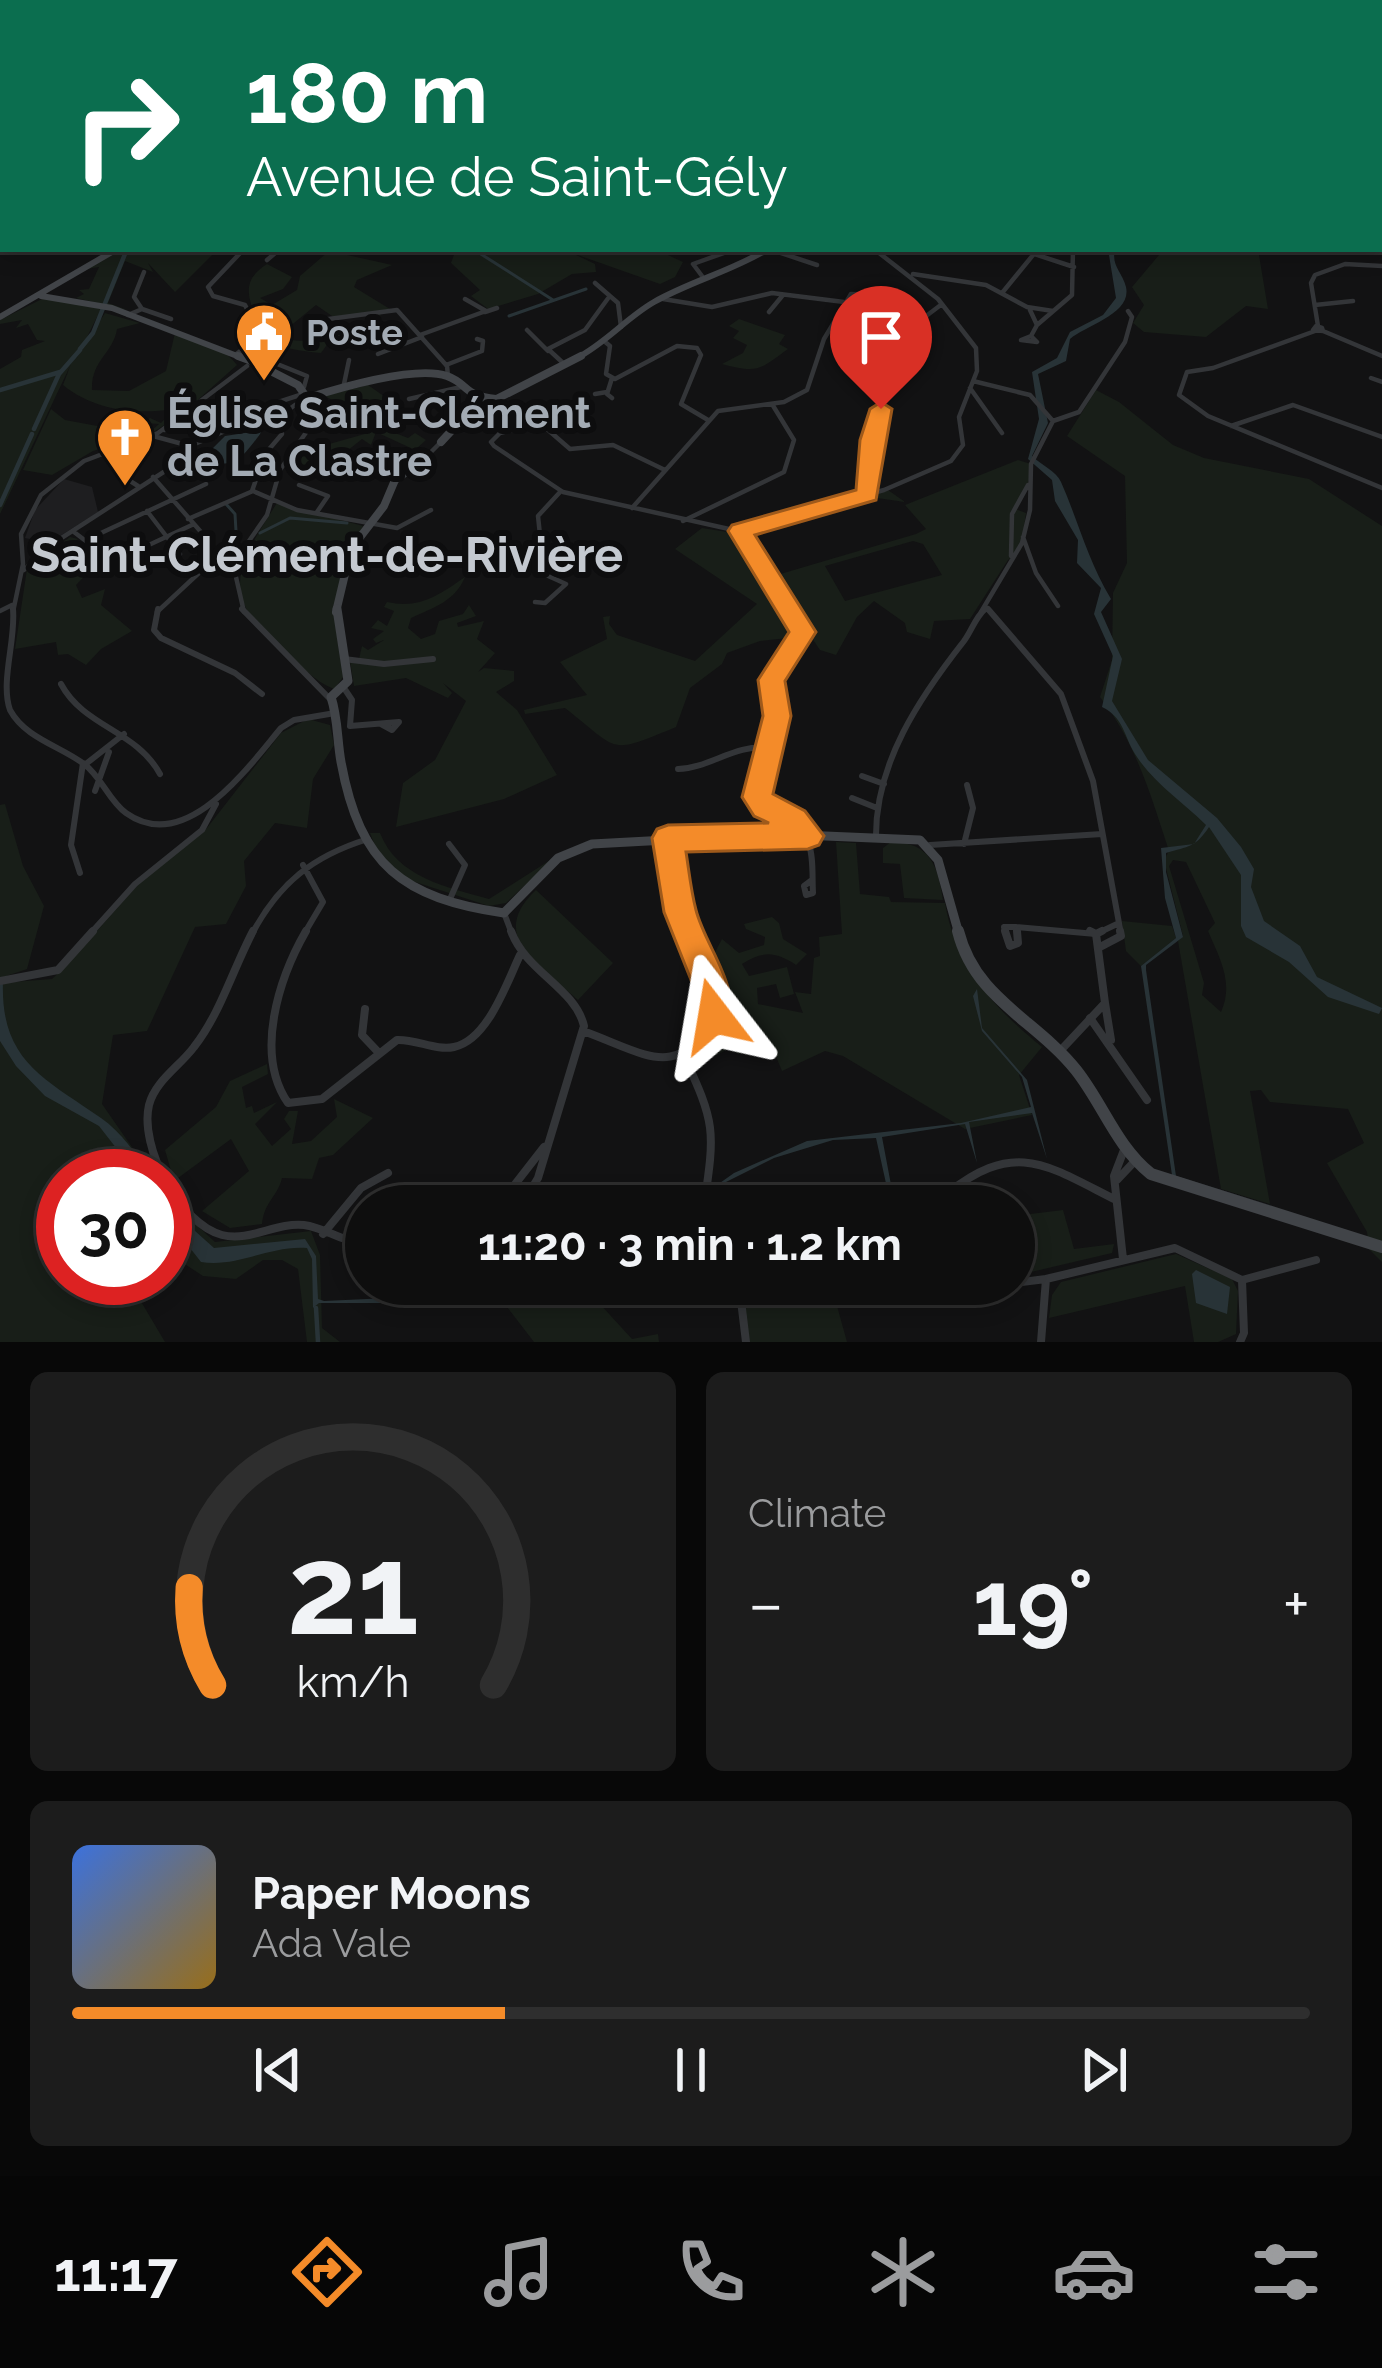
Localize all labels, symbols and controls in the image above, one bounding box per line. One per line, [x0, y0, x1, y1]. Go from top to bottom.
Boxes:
text: 180 m [246, 44, 488, 143]
icon: right [48, 48, 204, 204]
text: Avenue de Saint-Gély [246, 145, 788, 209]
pin [830, 286, 932, 409]
public building icon: Poste [233, 301, 295, 383]
icon: arrive [848, 304, 914, 370]
place label: Poste [306, 311, 403, 353]
place label: Église Saint-Clément de La Clastre [167, 388, 591, 486]
church icon: Église Saint-Clément de La Clastre [94, 406, 156, 488]
district label: Saint-Clément-de-Rivière [31, 527, 623, 583]
position arrow [651, 953, 777, 1079]
speed limit sign: 30 [36, 1149, 192, 1305]
text: 11:20 · 3 min · 1.2 km [478, 1218, 902, 1271]
text: Climate [748, 1490, 886, 1536]
text: 21 [287, 1517, 419, 1663]
text: 19° [973, 1550, 1093, 1656]
text: − [748, 1565, 784, 1642]
text: + [1283, 1565, 1310, 1642]
text: km/h [296, 1656, 410, 1706]
text: Paper Moons [252, 1867, 531, 1920]
text: Ada Vale [252, 1920, 411, 1966]
icon: previous [245, 2037, 311, 2103]
icon: pause [658, 2037, 724, 2103]
icon: next [1071, 2037, 1137, 2103]
icon: directions [285, 2230, 369, 2314]
icon: music [477, 2230, 561, 2314]
icon: phone [669, 2230, 753, 2314]
icon: climate [861, 2230, 945, 2314]
icon: car [1052, 2230, 1136, 2314]
icon: filters [1244, 2230, 1328, 2314]
text: 11:17 [54, 2240, 178, 2304]

